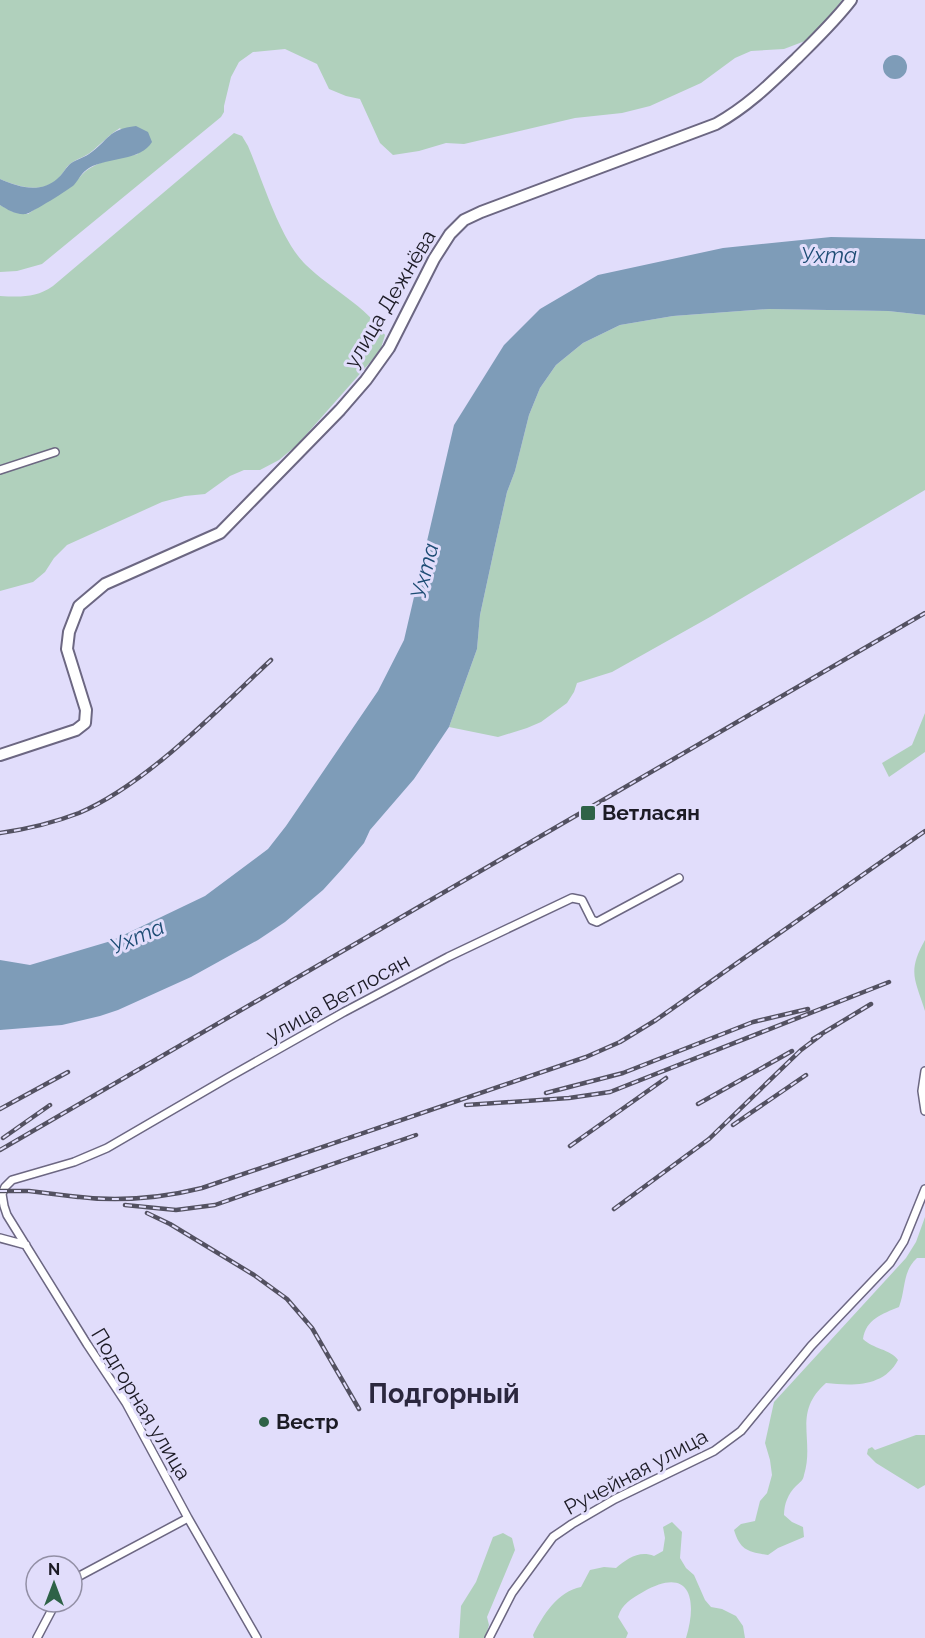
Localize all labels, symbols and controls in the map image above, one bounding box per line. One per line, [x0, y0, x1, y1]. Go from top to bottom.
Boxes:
street label: улица Дежнёва [339, 225, 441, 372]
water label: Ухта [801, 242, 857, 268]
water label: Ухта [405, 540, 443, 602]
place label: Ветласян [602, 800, 700, 825]
marker: Ветласян [579, 804, 597, 822]
water label: Ухта [106, 913, 168, 959]
street label: улица Ветлосян [262, 948, 414, 1047]
street label: Подгорная улица [86, 1323, 197, 1484]
district label: Подгорный [368, 1378, 520, 1409]
place label: Вестр [276, 1409, 338, 1434]
marker: Вестр [257, 1415, 271, 1429]
street label: Ручейная улица [560, 1423, 712, 1520]
north arrow [24, 1554, 84, 1614]
text: N [48, 1560, 60, 1579]

